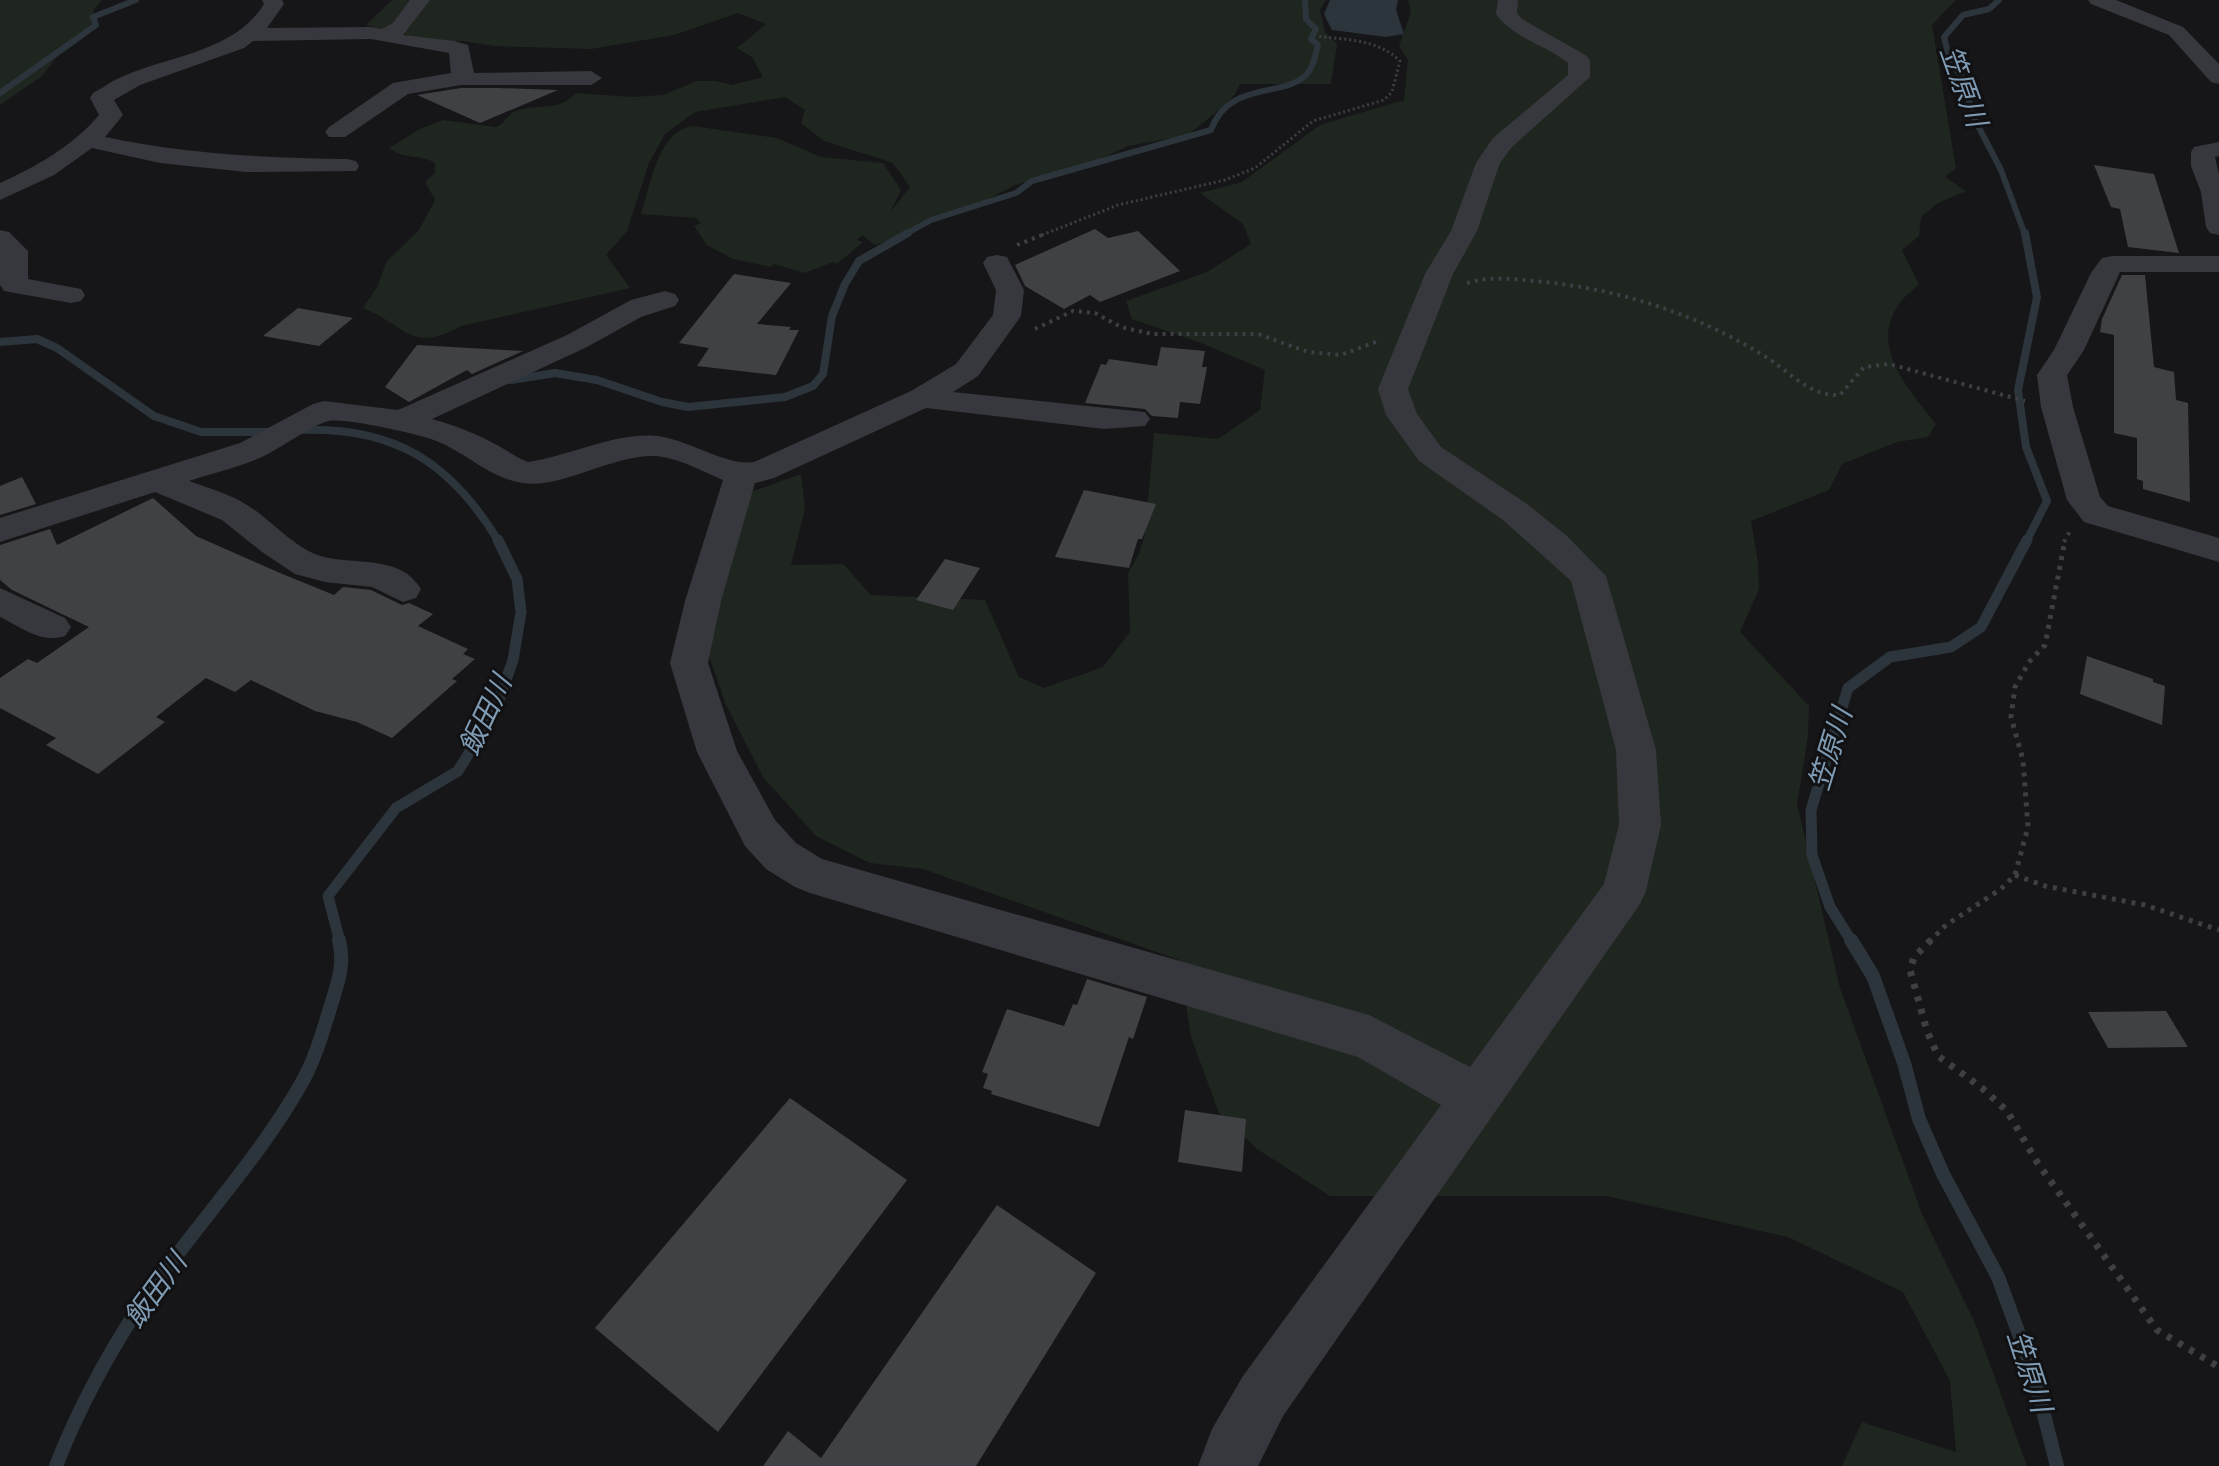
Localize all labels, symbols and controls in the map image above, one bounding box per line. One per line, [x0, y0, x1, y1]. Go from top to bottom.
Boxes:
water label: 笠原川 [1934, 41, 1994, 134]
water label: 飯田川 [453, 667, 519, 760]
water label: 笠原川 [1802, 701, 1859, 794]
water label: 飯田川 [117, 1244, 195, 1334]
water label: 笠原川 [2001, 1326, 2059, 1419]

